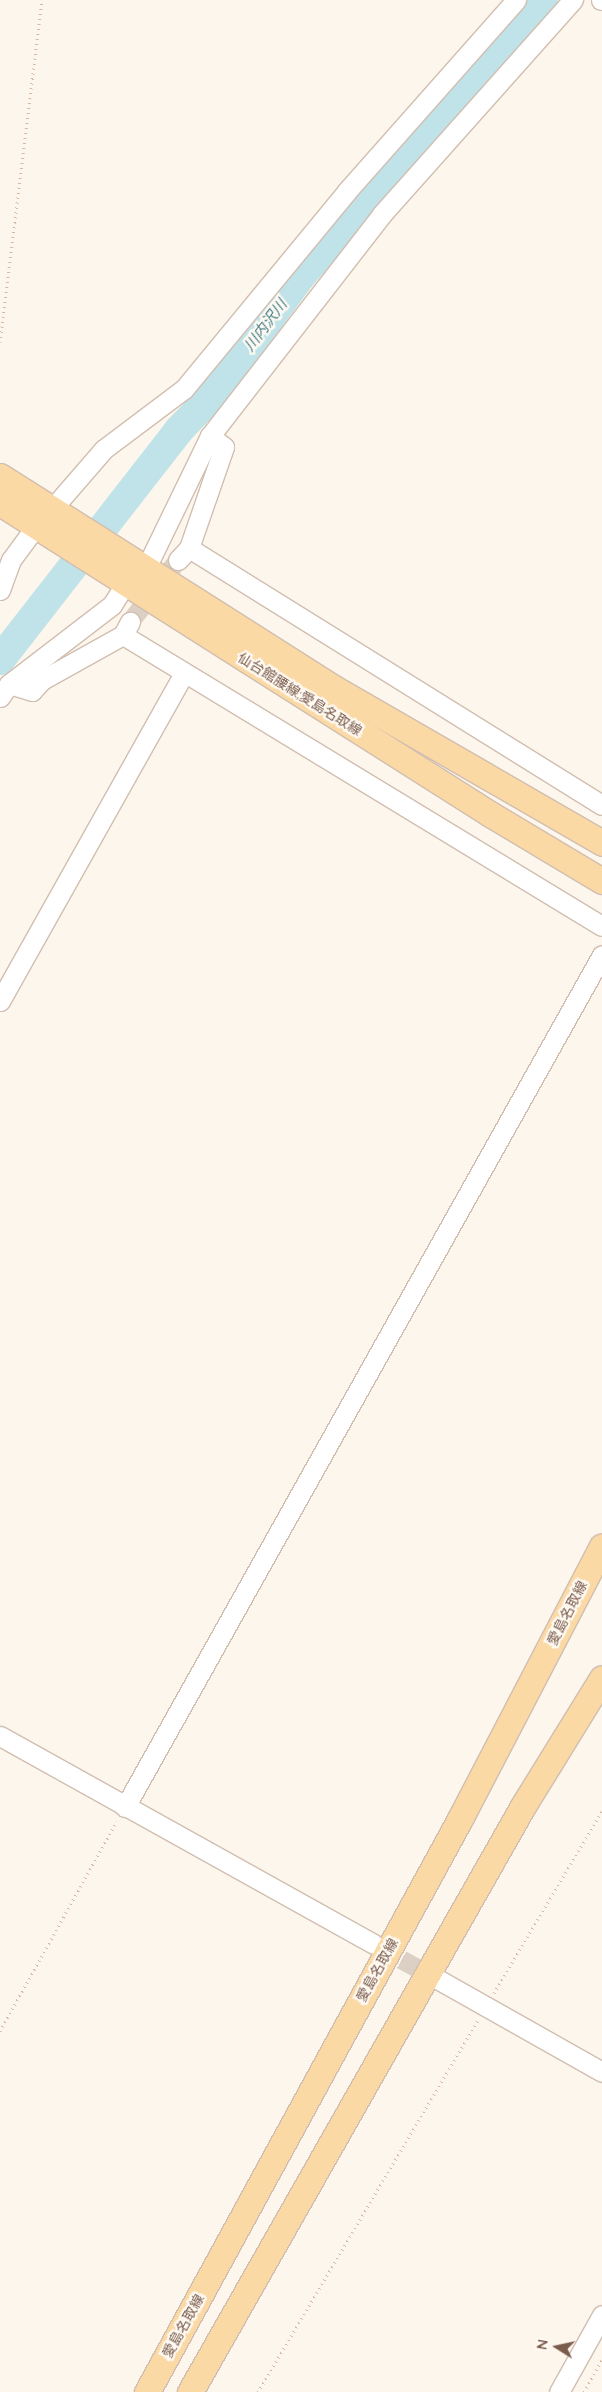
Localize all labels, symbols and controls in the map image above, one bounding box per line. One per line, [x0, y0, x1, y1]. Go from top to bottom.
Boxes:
water label: 川内沢川 [240, 296, 290, 354]
street label: 仙台館腰線;愛島名取線 [235, 649, 365, 739]
street label: 愛島名取線 [544, 1578, 590, 1648]
street label: 愛島名取線 [353, 1935, 401, 2005]
street label: 愛島名取線 [159, 2291, 207, 2361]
north arrow [532, 2322, 582, 2372]
text: N [532, 2338, 552, 2351]

